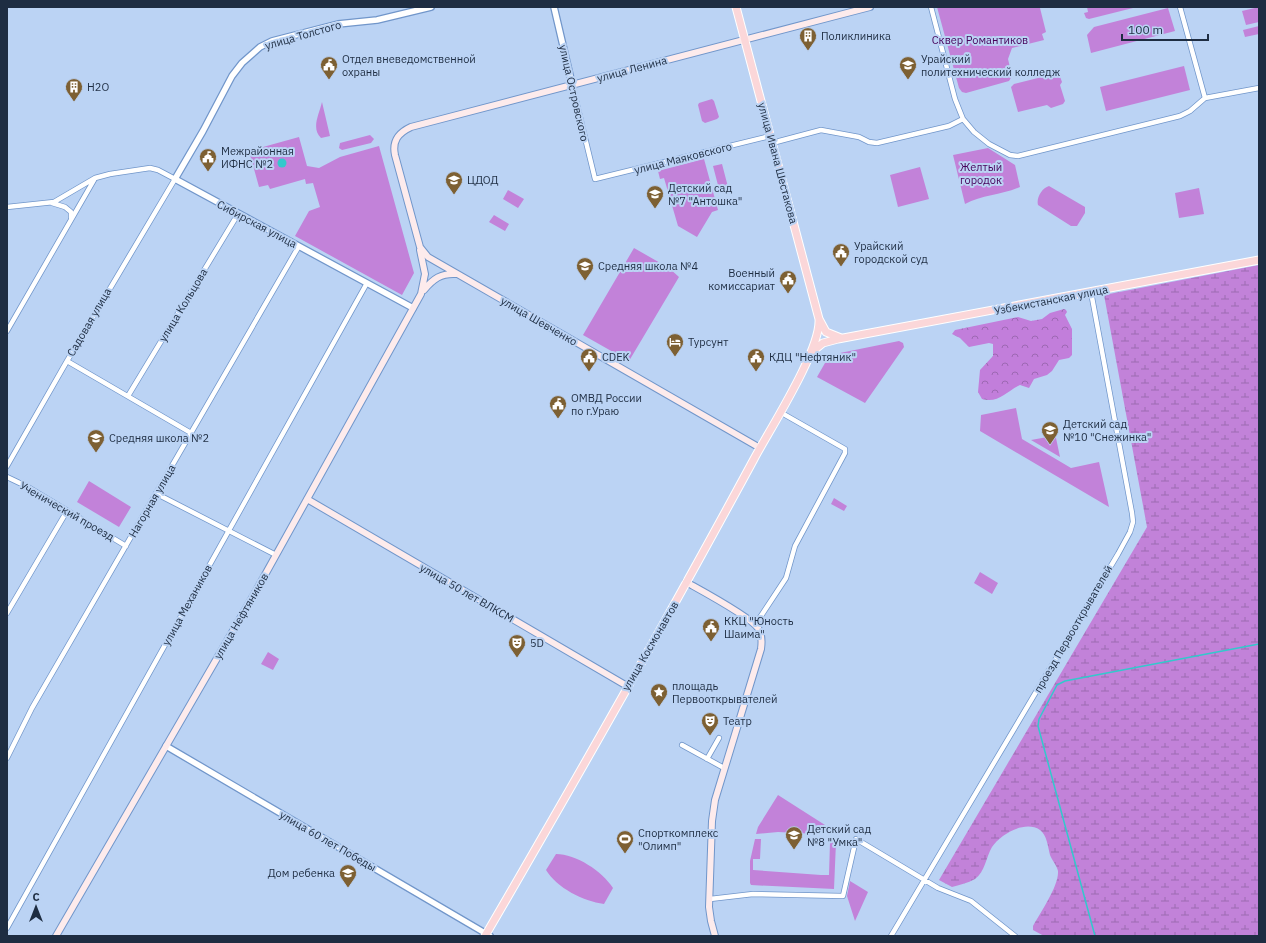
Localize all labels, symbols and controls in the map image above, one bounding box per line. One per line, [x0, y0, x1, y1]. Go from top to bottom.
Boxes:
scale bar [1122, 16, 1208, 42]
street label: улица Толстого [263, 17, 343, 53]
text: 100 m [1128, 22, 1163, 37]
building icon: Поликлиника [798, 26, 818, 51]
place label: Поликлиника [821, 29, 891, 43]
park label: Сквер Романтиков [932, 33, 1028, 47]
street label: улица Островского [556, 43, 592, 143]
place label: Отдел вневедомственной охраны [342, 52, 476, 79]
place label: Урайский политехнический колледж [921, 52, 1061, 79]
street label: улица Ленина [595, 53, 669, 85]
public building icon: Отдел вневедомственной охраны [319, 55, 339, 80]
school or university icon: Урайский политехнический колледж [898, 55, 918, 80]
building icon: Н2О [64, 77, 84, 102]
place label: Н2О [87, 80, 109, 94]
street label: улица Ивана Шестакова [755, 101, 801, 225]
street label: улица Маяковского [633, 139, 733, 177]
place label: Межрайонная ИФНС №2 [221, 144, 294, 171]
public building icon: Межрайонная ИФНС №2 [198, 147, 218, 172]
park label: Желтый городок [960, 160, 1002, 187]
school or university icon: ЦДОД [444, 170, 464, 195]
place label: ЦДОД [467, 173, 498, 187]
place label: Детский сад №7 "Антошка" [668, 181, 742, 208]
school or university icon: Детский сад №7 "Антошка" [645, 184, 665, 209]
street label: Сибирская улица [215, 197, 300, 251]
place label: Урайский городской суд [854, 239, 928, 266]
public building icon: Урайский городской суд [831, 242, 851, 267]
school or university icon: Средняя школа №4 [575, 256, 595, 281]
place label: Средняя школа №4 [598, 259, 698, 273]
street label: улица Кольцова [156, 266, 210, 344]
place label: Военный комиссариат [708, 266, 775, 293]
public building icon: Военный комиссариат [778, 269, 798, 294]
street label: Узбекистанская улица [993, 282, 1109, 318]
street label: Садовая улица [64, 285, 114, 359]
street label: улица Шевченко [498, 293, 580, 349]
hotel icon: Турсунт [665, 332, 685, 357]
place label: Турсунт [688, 335, 728, 349]
public building icon: CDEK [579, 347, 599, 372]
public building icon: КДЦ "Нефтяник" [746, 347, 766, 372]
place label: CDEK [602, 350, 630, 364]
place label: КДЦ "Нефтяник" [769, 350, 856, 364]
place label: ОМВД России по г.Ураю [571, 391, 642, 418]
public building icon: ОМВД России по г.Ураю [548, 394, 568, 419]
place label: Детский сад №10 "Снежинка" [1063, 417, 1151, 444]
school or university icon: Детский сад №10 "Снежинка" [1040, 420, 1060, 445]
school or university icon: Средняя школа №2 [86, 428, 106, 453]
place label: Средняя школа №2 [109, 431, 209, 445]
street label: Нагорная улица [125, 462, 179, 540]
street label: Ученический проезд [17, 478, 117, 544]
street label: улица 50 лет ВЛКСМ [418, 560, 516, 626]
street label: улица Механиков [159, 562, 215, 648]
street label: проезд Первооткрывателей [1031, 563, 1115, 695]
street label: улица Нефтяников [211, 570, 271, 662]
street label: улица Космонавтов [619, 599, 681, 693]
place label: ККЦ "Юность Шаима" [724, 614, 794, 641]
public building icon: ККЦ "Юность Шаима" [701, 617, 721, 642]
theatre icon: 5D [507, 633, 527, 658]
place label: 5D [530, 636, 544, 650]
place label: площадь Первооткрывателей [672, 679, 778, 706]
place icon: площадь Первооткрывателей [649, 682, 669, 707]
theatre icon: Театр [700, 711, 720, 736]
place label: Театр [723, 714, 752, 728]
street label: улица 60 лет Победы [277, 808, 379, 874]
place label: Детский сад №8 "Умка" [807, 822, 872, 849]
school or university icon: Детский сад №8 "Умка" [784, 825, 804, 850]
place label: Спорткомплекс "Олимп" [638, 826, 719, 853]
sports icon: Спорткомплекс "Олимп" [615, 829, 635, 854]
school or university icon: Дом ребенка [338, 863, 358, 888]
place label: Дом ребенка [268, 866, 335, 880]
north arrow [16, 887, 56, 927]
text: С [32, 890, 40, 904]

